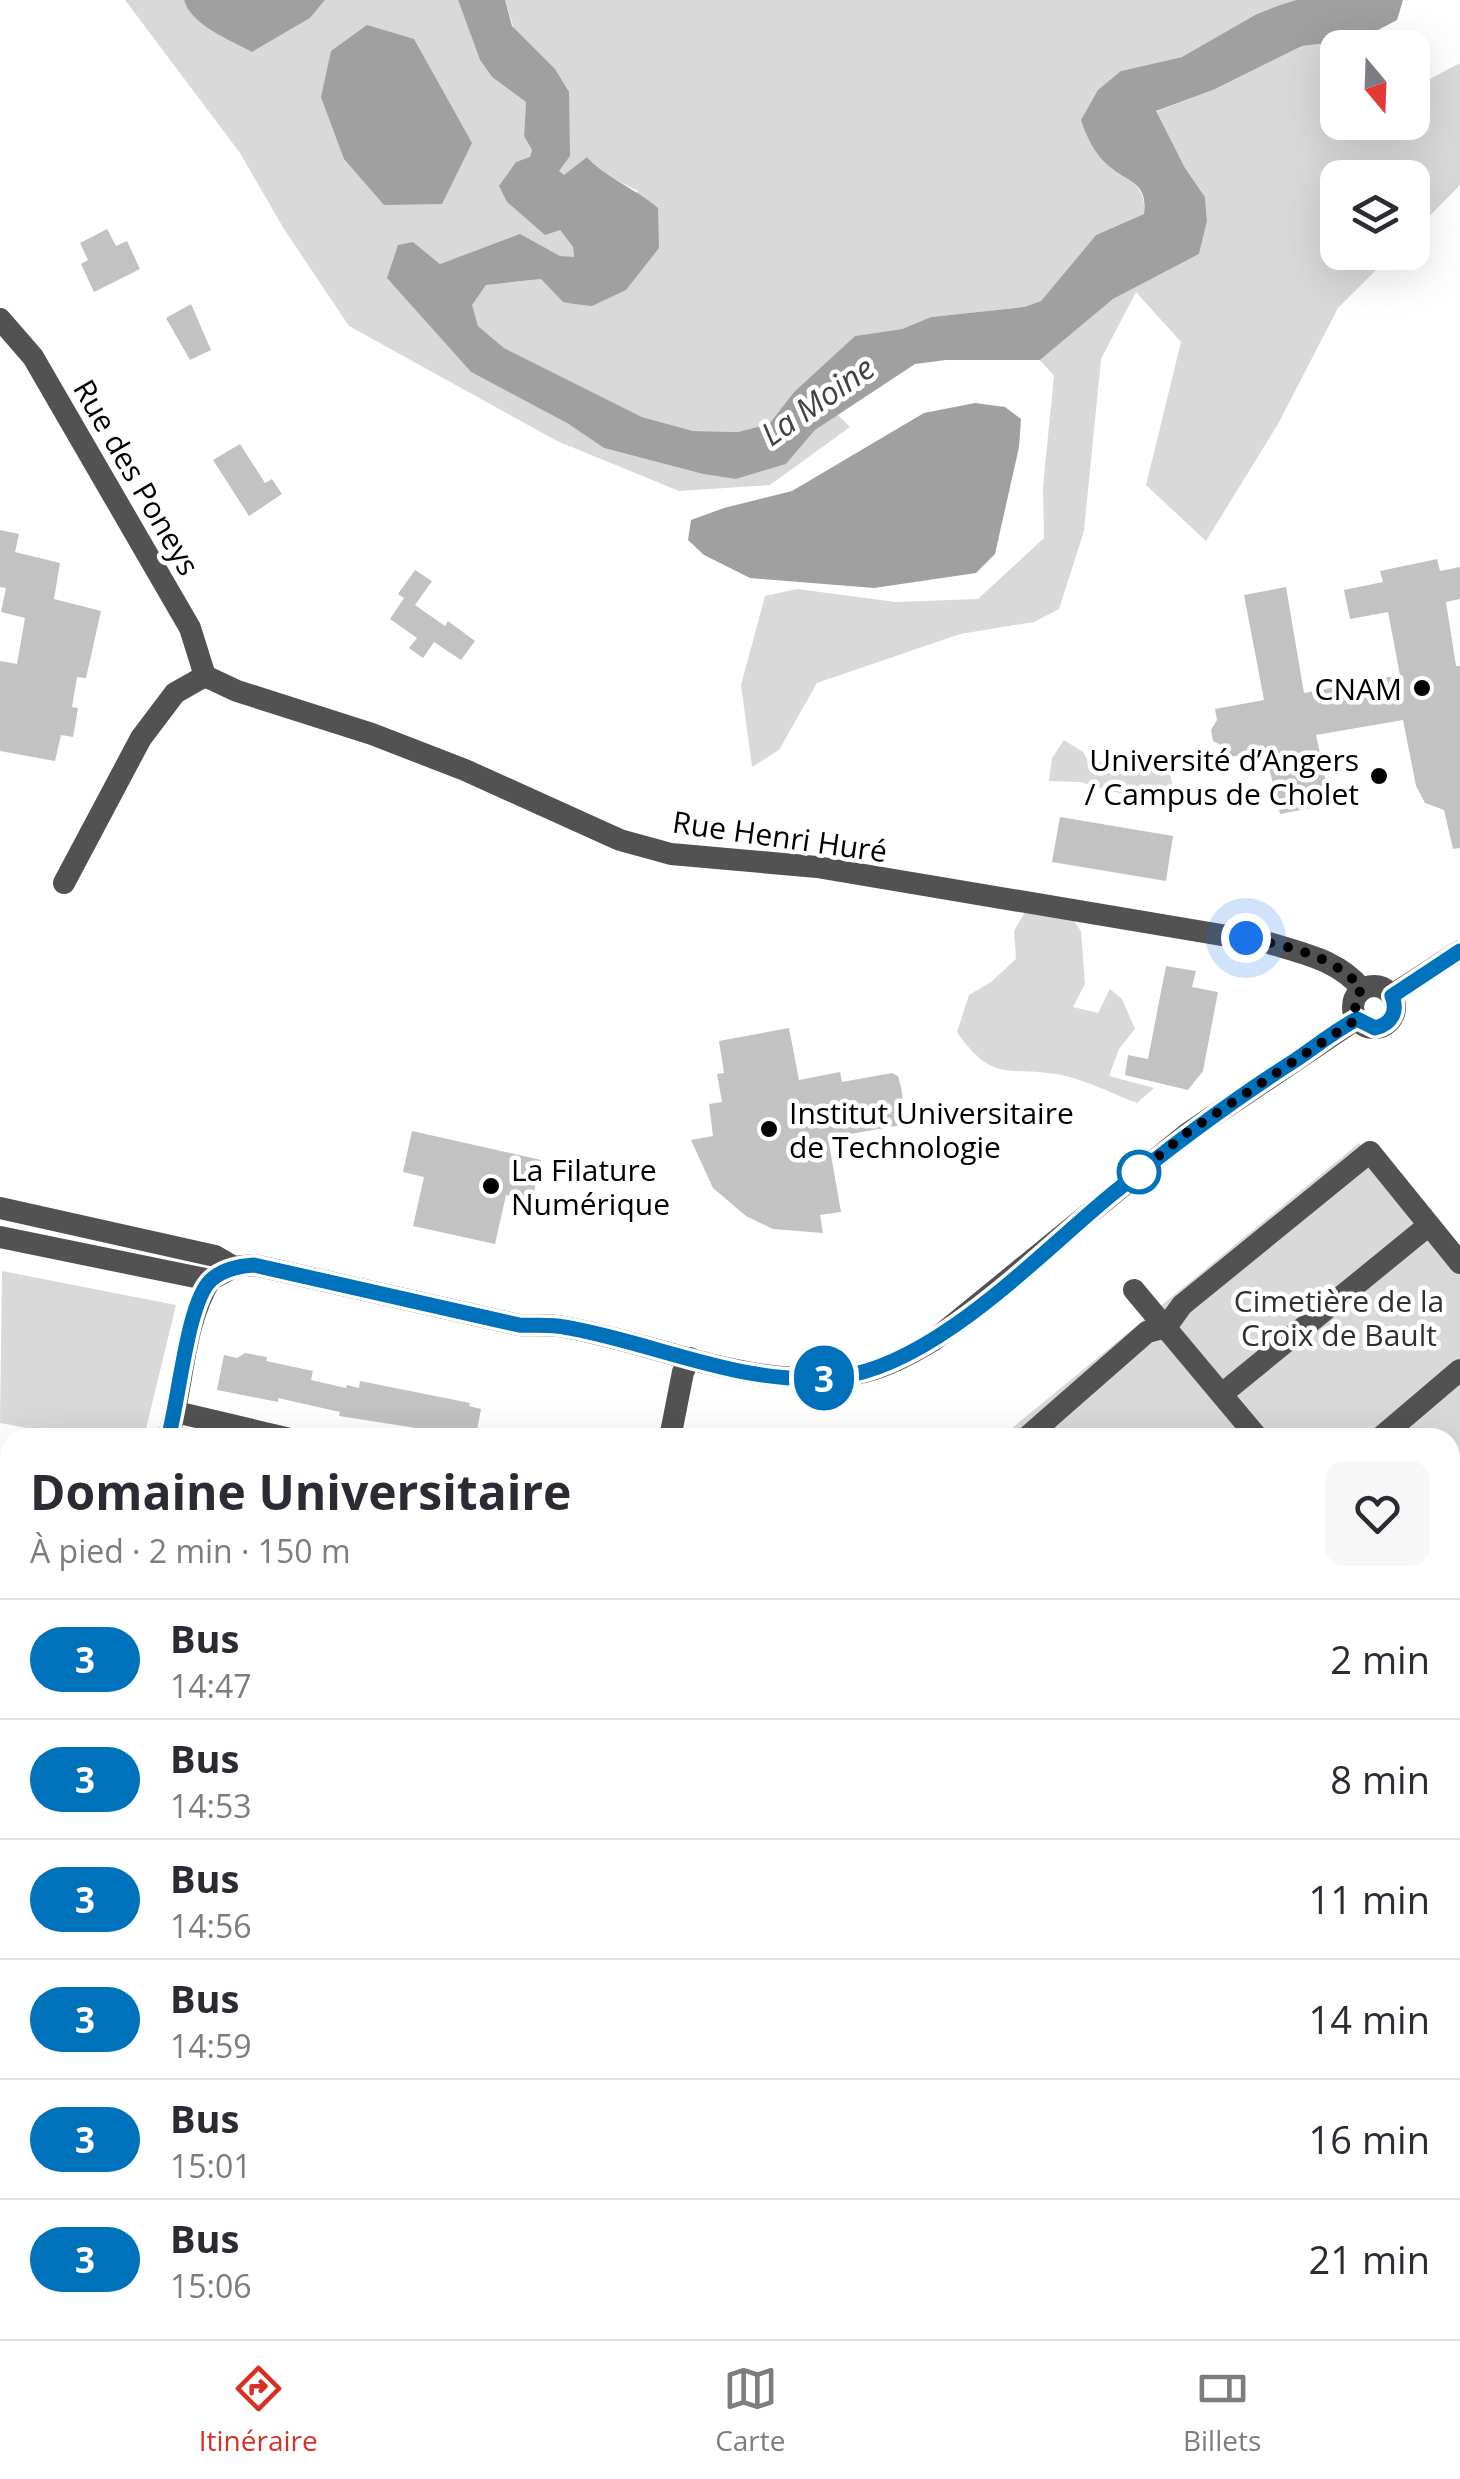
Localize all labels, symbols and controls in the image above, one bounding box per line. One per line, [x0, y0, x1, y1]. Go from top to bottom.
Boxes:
north arrow [1320, 30, 1430, 140]
map controls [1320, 30, 1430, 270]
button: layers [1320, 160, 1430, 270]
water label: La Moine [752, 345, 882, 455]
street label: Rue des Poneys [64, 372, 210, 582]
place label: CNAM [1315, 668, 1402, 709]
marker: CNAM [1411, 677, 1433, 699]
place label: Université d’Angers / Campus de Cholet [1085, 739, 1359, 814]
marker: Université d’Angers / Campus de Cholet [1368, 765, 1390, 787]
street label: Rue Henri Huré [670, 801, 890, 871]
your location [1221, 913, 1271, 963]
place label: Institut Universitaire de Technologie [789, 1092, 1074, 1167]
marker: Institut Universitaire de Technologie [758, 1118, 780, 1140]
place label: La Filature Numérique [511, 1149, 670, 1224]
unlabelled marker [1118, 1151, 1160, 1193]
marker: La Filature Numérique [480, 1175, 502, 1197]
park label: Cimetière de la Croix de Bault [1234, 1280, 1444, 1355]
line badge: 3 [792, 1346, 856, 1410]
text: 3 [814, 1355, 834, 1402]
text: Domaine Universitaire [30, 1459, 571, 1524]
button: heart [1325, 1461, 1430, 1566]
text: À pied · 2 min · 150 m [30, 1529, 351, 1572]
text: Bus [170, 1612, 239, 1664]
text: 2 min [1330, 1633, 1430, 1685]
text: 3 [75, 1636, 95, 1683]
text: 14:47 [170, 1664, 252, 1707]
text: Bus [170, 1732, 239, 1784]
text: 8 min [1330, 1753, 1430, 1805]
text: 3 [75, 1756, 95, 1803]
text: 14:53 [170, 1784, 252, 1827]
text: Bus [170, 1852, 239, 1904]
text: 11 min [1309, 1873, 1430, 1925]
text: 3 [75, 1876, 95, 1923]
text: 14:56 [170, 1904, 252, 1947]
text: Bus [170, 1972, 239, 2024]
text: 14 min [1309, 1993, 1430, 2045]
text: 3 [75, 1996, 95, 2043]
text: 14:59 [170, 2024, 252, 2067]
text: Bus [170, 2092, 239, 2144]
text: 16 min [1309, 2113, 1430, 2165]
text: 3 [75, 2116, 95, 2163]
text: 15:01 [170, 2144, 252, 2187]
text: Bus [170, 2212, 239, 2264]
text: 21 min [1309, 2233, 1430, 2285]
text: 3 [75, 2236, 95, 2283]
text: 15:06 [170, 2264, 252, 2307]
tab: Itinéraire [199, 2361, 318, 2459]
tab: Carte [715, 2361, 786, 2459]
tab: Billets [1183, 2361, 1261, 2459]

